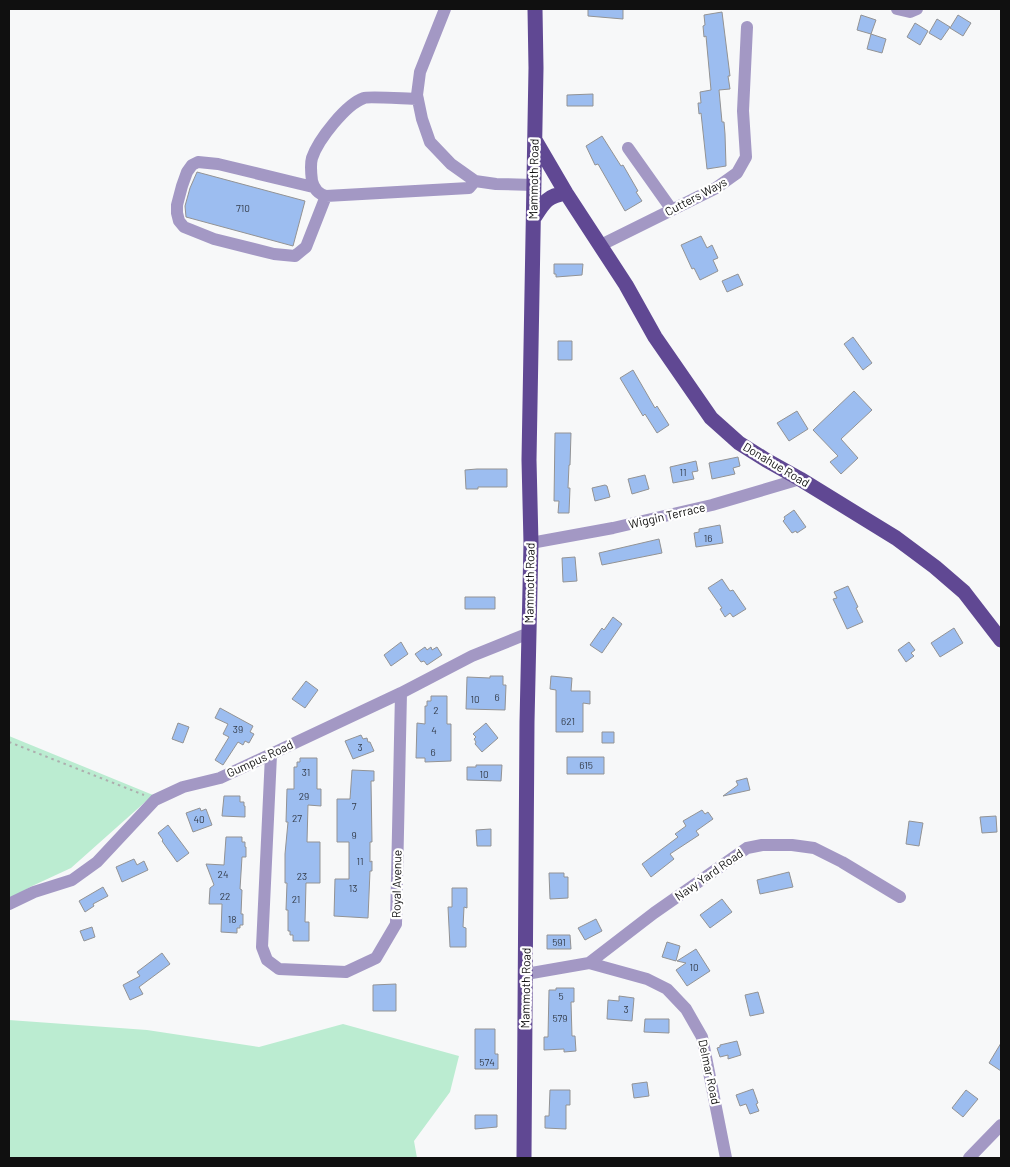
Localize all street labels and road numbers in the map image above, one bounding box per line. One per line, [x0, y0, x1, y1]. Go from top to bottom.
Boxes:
street label: Mammoth Road [525, 139, 541, 219]
street label: Cutters Ways [662, 174, 729, 218]
street label: Donahue Road [741, 439, 812, 489]
street label: Wiggin Terrace [627, 499, 706, 531]
street label: Mammoth Road [521, 543, 537, 623]
street label: Gumpus Road [224, 737, 295, 780]
street label: Navy Yard Road [672, 846, 745, 903]
street label: Royal Avenue [388, 850, 404, 918]
street label: Mammoth Road [517, 948, 533, 1028]
street label: Delmar Road [696, 1038, 724, 1105]

